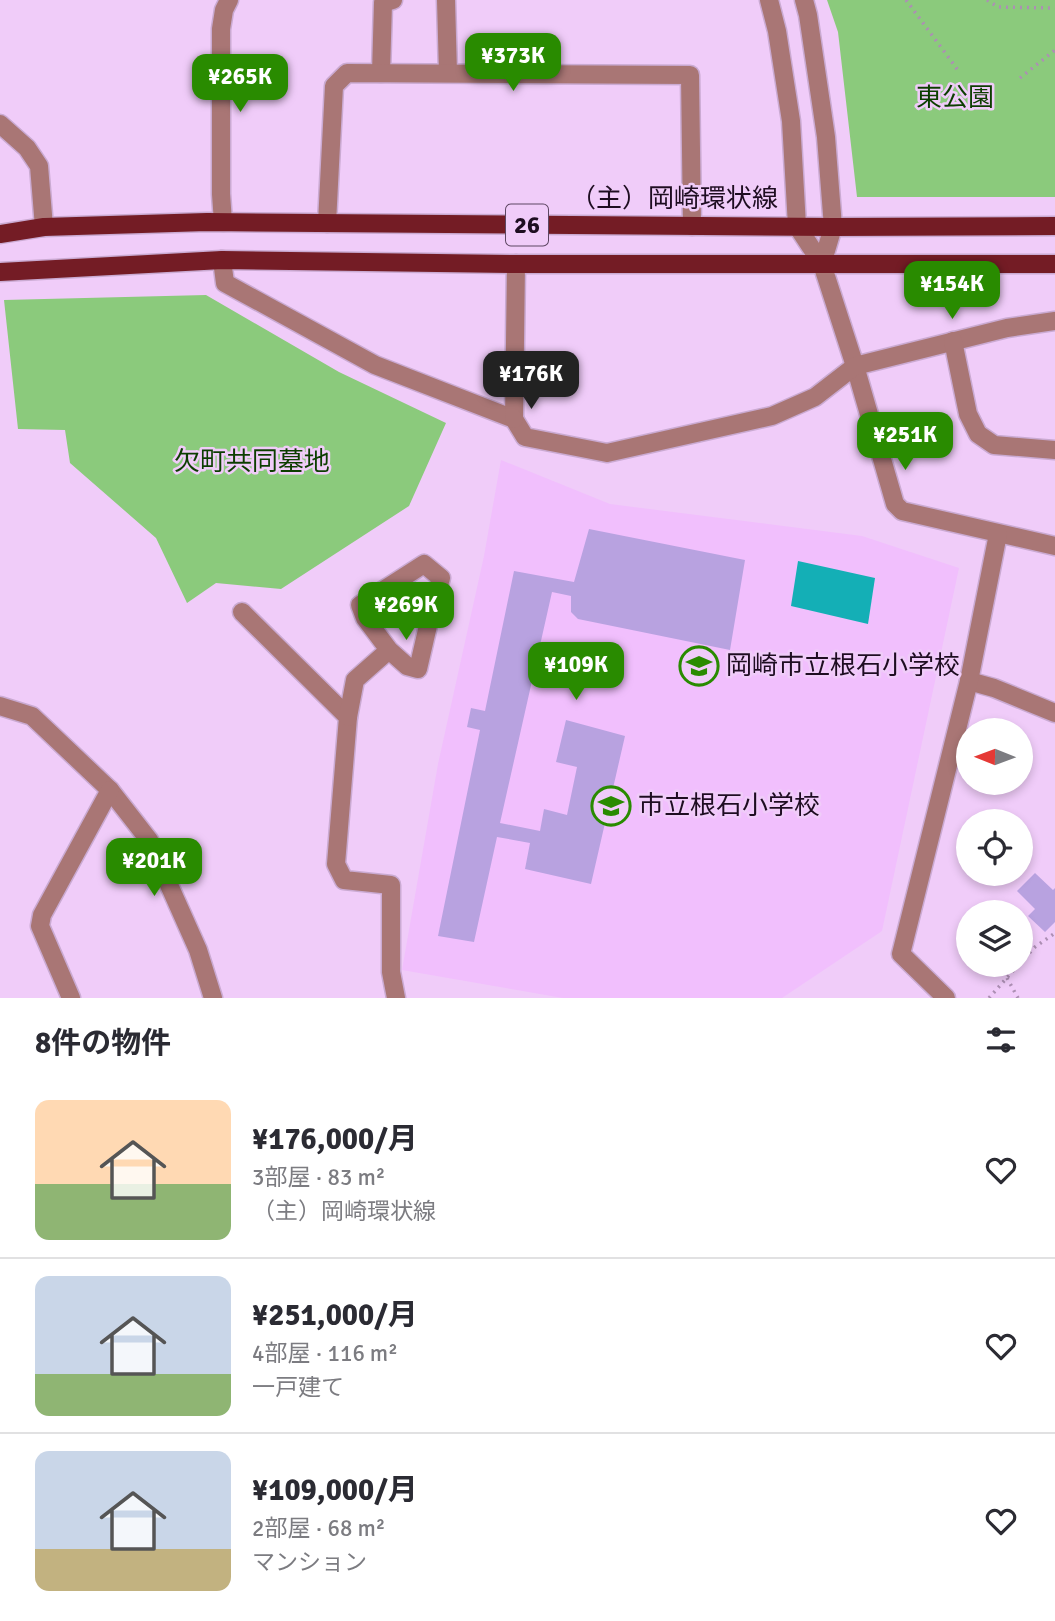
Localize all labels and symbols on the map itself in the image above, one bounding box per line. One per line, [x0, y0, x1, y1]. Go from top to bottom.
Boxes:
pin: ¥373K [464, 34, 562, 93]
pin: ¥265K [191, 54, 289, 114]
park label: 東公園 [916, 82, 994, 114]
street label: （主）岡崎環状線 [570, 183, 778, 215]
road number: 26 [506, 205, 548, 246]
pin: ¥154K [903, 262, 1001, 321]
pin: ¥176K [482, 352, 580, 411]
pin: ¥251K [856, 412, 954, 472]
park label: 欠町共同墓地 [174, 446, 330, 478]
pin: ¥269K [357, 582, 455, 642]
pin: ¥109K [527, 642, 625, 702]
school or university icon: 岡崎市立根石小学校 [678, 645, 720, 687]
place label: 岡崎市立根石小学校 [726, 650, 960, 682]
north arrow [956, 718, 1032, 794]
school or university icon: 市立根石小学校 [590, 785, 632, 827]
place label: 市立根石小学校 [638, 790, 820, 822]
pin: ¥201K [105, 838, 203, 898]

